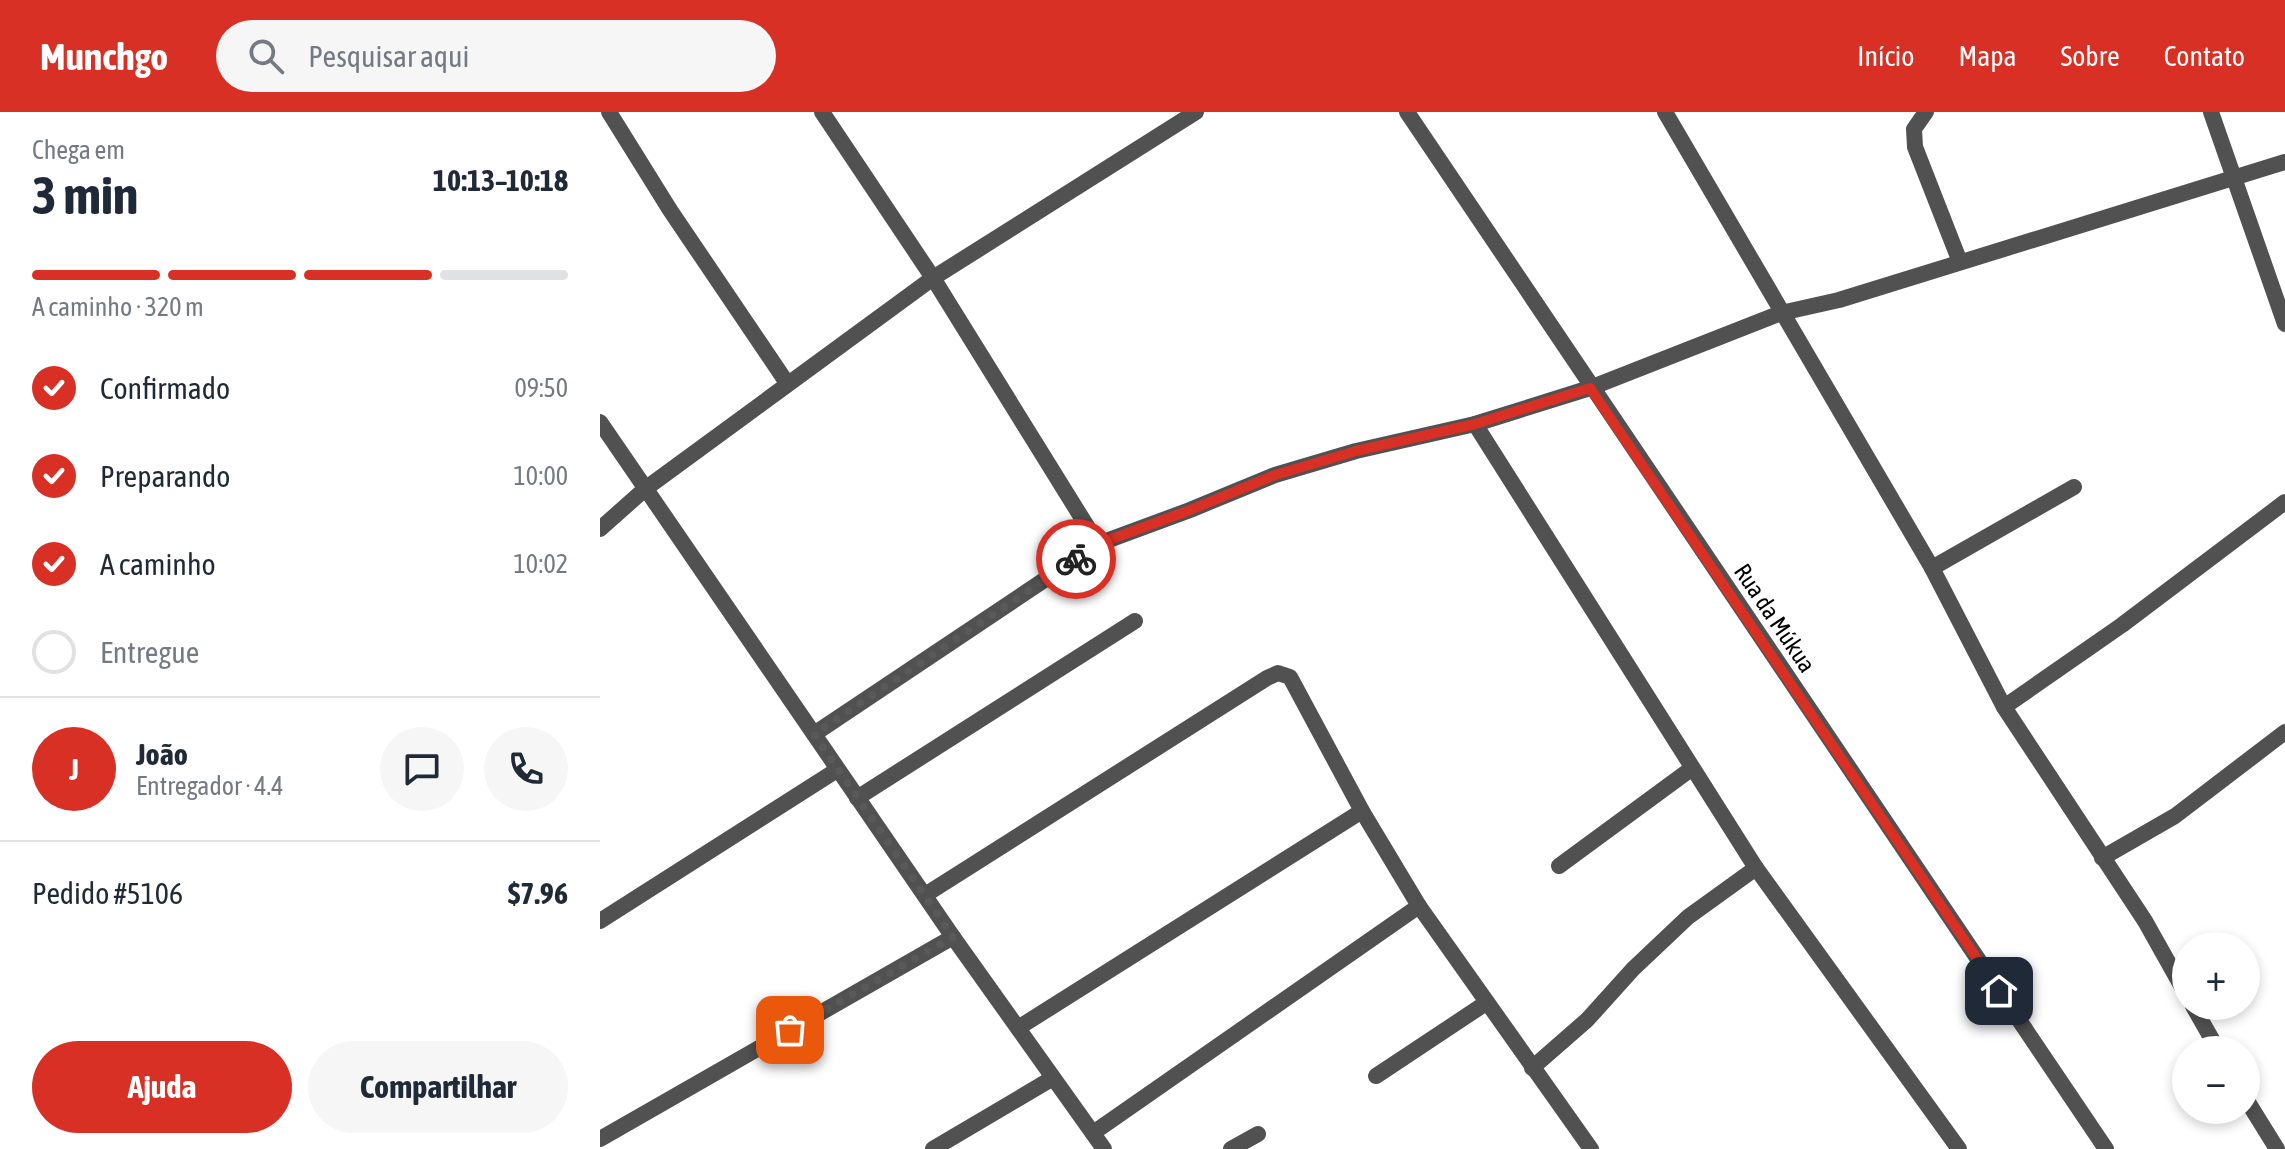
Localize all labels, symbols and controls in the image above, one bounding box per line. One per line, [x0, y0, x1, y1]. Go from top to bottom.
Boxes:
search box [216, 20, 776, 92]
icon: search [244, 34, 288, 78]
text: Munchgo [40, 35, 168, 78]
text: Pesquisar aqui [308, 39, 469, 73]
text: Início [1857, 40, 1914, 72]
text: Mapa [1958, 40, 2016, 72]
text: Sobre [2060, 40, 2120, 72]
text: Contato [2164, 40, 2245, 72]
text: Chega em [32, 135, 125, 165]
text: 10:13–10:18 [433, 163, 568, 197]
text: 3 min [32, 165, 138, 225]
text: A caminho · 320 m [32, 292, 204, 322]
icon: check [32, 366, 76, 410]
text: Confirmado [100, 371, 230, 405]
text: 09:50 [514, 373, 568, 403]
icon: check [32, 454, 76, 498]
text: Preparando [100, 459, 230, 493]
text: 10:00 [513, 461, 568, 491]
courier [1036, 519, 1116, 599]
icon: bike [1054, 537, 1098, 581]
icon: check [32, 542, 76, 586]
text: A caminho [100, 547, 216, 581]
text: 10:02 [513, 549, 568, 579]
street label: Rua da Múkua [1729, 559, 1821, 677]
text: Entregue [100, 635, 199, 669]
button: chat [380, 727, 464, 811]
button: phone [484, 727, 568, 811]
text: João [136, 737, 188, 771]
text: J [69, 752, 79, 786]
text: Entregador · 4.4 [136, 771, 283, 801]
text: Pedido #5106 [32, 876, 183, 910]
text: $7.96 [508, 876, 568, 910]
map controls [2172, 932, 2260, 1124]
button: + [2172, 932, 2260, 1020]
pin [1965, 957, 2033, 1025]
icon: home [1977, 969, 2021, 1013]
pin [756, 996, 824, 1064]
icon: bag [768, 1008, 812, 1052]
button: − [2172, 1036, 2260, 1124]
button: Ajuda [32, 1041, 292, 1133]
button: Compartilhar [308, 1041, 568, 1133]

